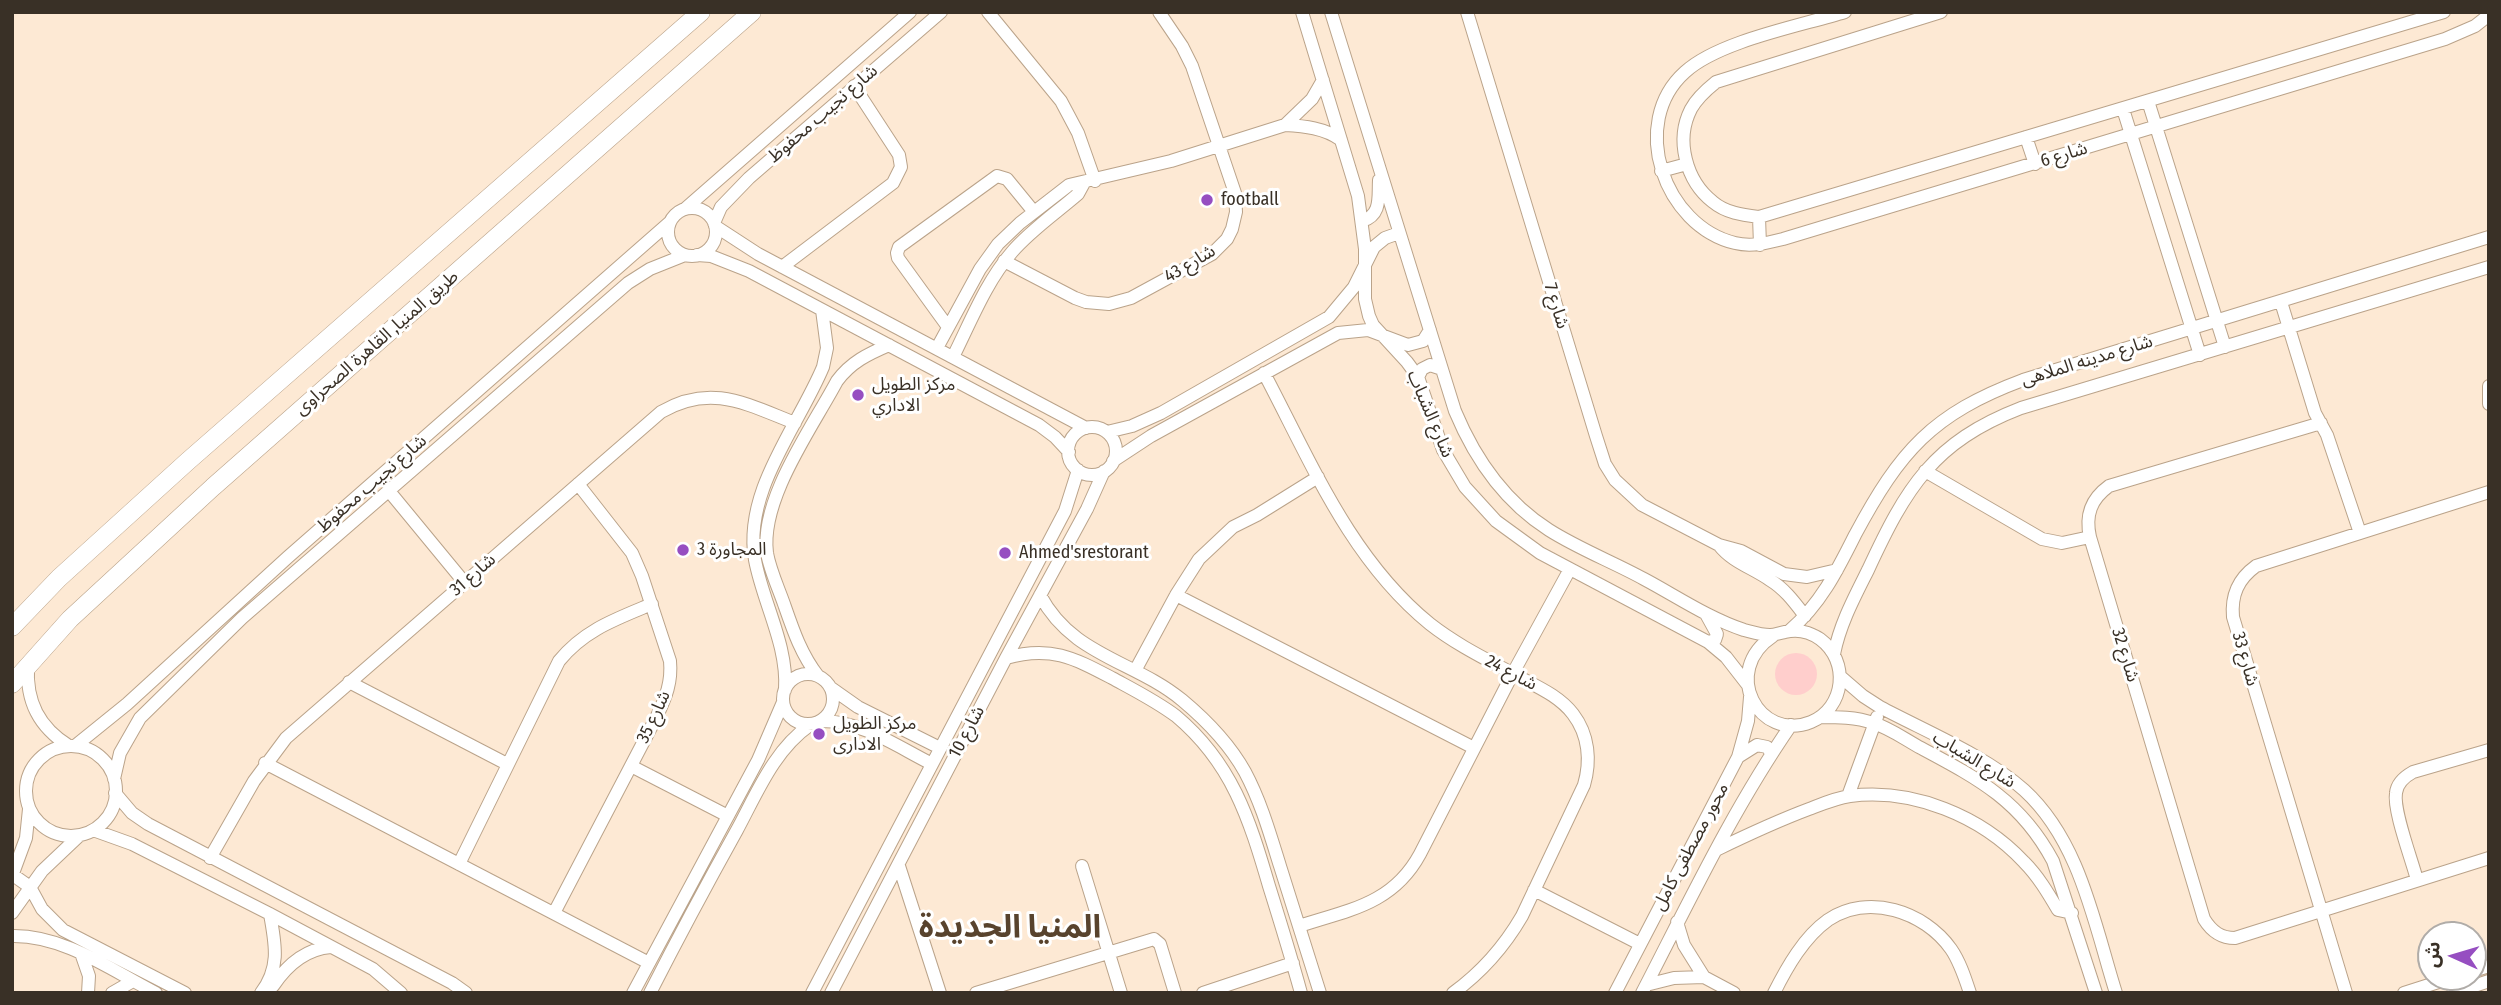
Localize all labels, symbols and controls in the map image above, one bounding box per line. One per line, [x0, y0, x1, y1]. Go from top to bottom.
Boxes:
street label: شارع نجيب محفوظ [764, 60, 882, 168]
street label: شارع 6 [2038, 138, 2090, 172]
place label: football [1221, 189, 1279, 211]
marker: football [1199, 192, 1215, 208]
street label: شارع 43 [1160, 240, 1220, 288]
street label: طريق المنيا, القاهرة الصحراوى [291, 266, 463, 420]
street label: شارع 7 [1539, 281, 1573, 331]
street label: شارع مدينه الملاهى [2019, 331, 2155, 391]
street label: شارع الشباب [1402, 367, 1458, 461]
place label: مركز الطويل الاداري [872, 374, 955, 416]
marker: مركز الطويل الاداري [850, 387, 866, 403]
street label: شارع نجيب محفوظ [313, 430, 431, 538]
place label: المجاورة 3 [697, 539, 767, 561]
marker: المجاورة 3 [675, 542, 691, 558]
place label: Ahmed'srestorant [1019, 542, 1149, 564]
marker: Ahmed'srestorant [997, 545, 1013, 561]
street label: شارع 31 [446, 549, 500, 601]
street label: شارع 32 [2107, 625, 2143, 685]
street label: شارع 33 [2227, 629, 2263, 689]
street label: شارع 24 [1481, 650, 1541, 696]
street label: شارع 35 [632, 687, 676, 747]
street label: شارع 10 [944, 702, 990, 762]
place label: مركز الطويل الادارى [833, 713, 916, 756]
marker: مركز الطويل الادارى [811, 726, 827, 742]
street label: شارع الشباب [1929, 727, 2019, 793]
street label: محور مصطفى كامل [1648, 780, 1734, 914]
district label: المنيا الجديدة [919, 909, 1101, 947]
north arrow [2417, 921, 2487, 991]
text: ش [2420, 941, 2445, 968]

